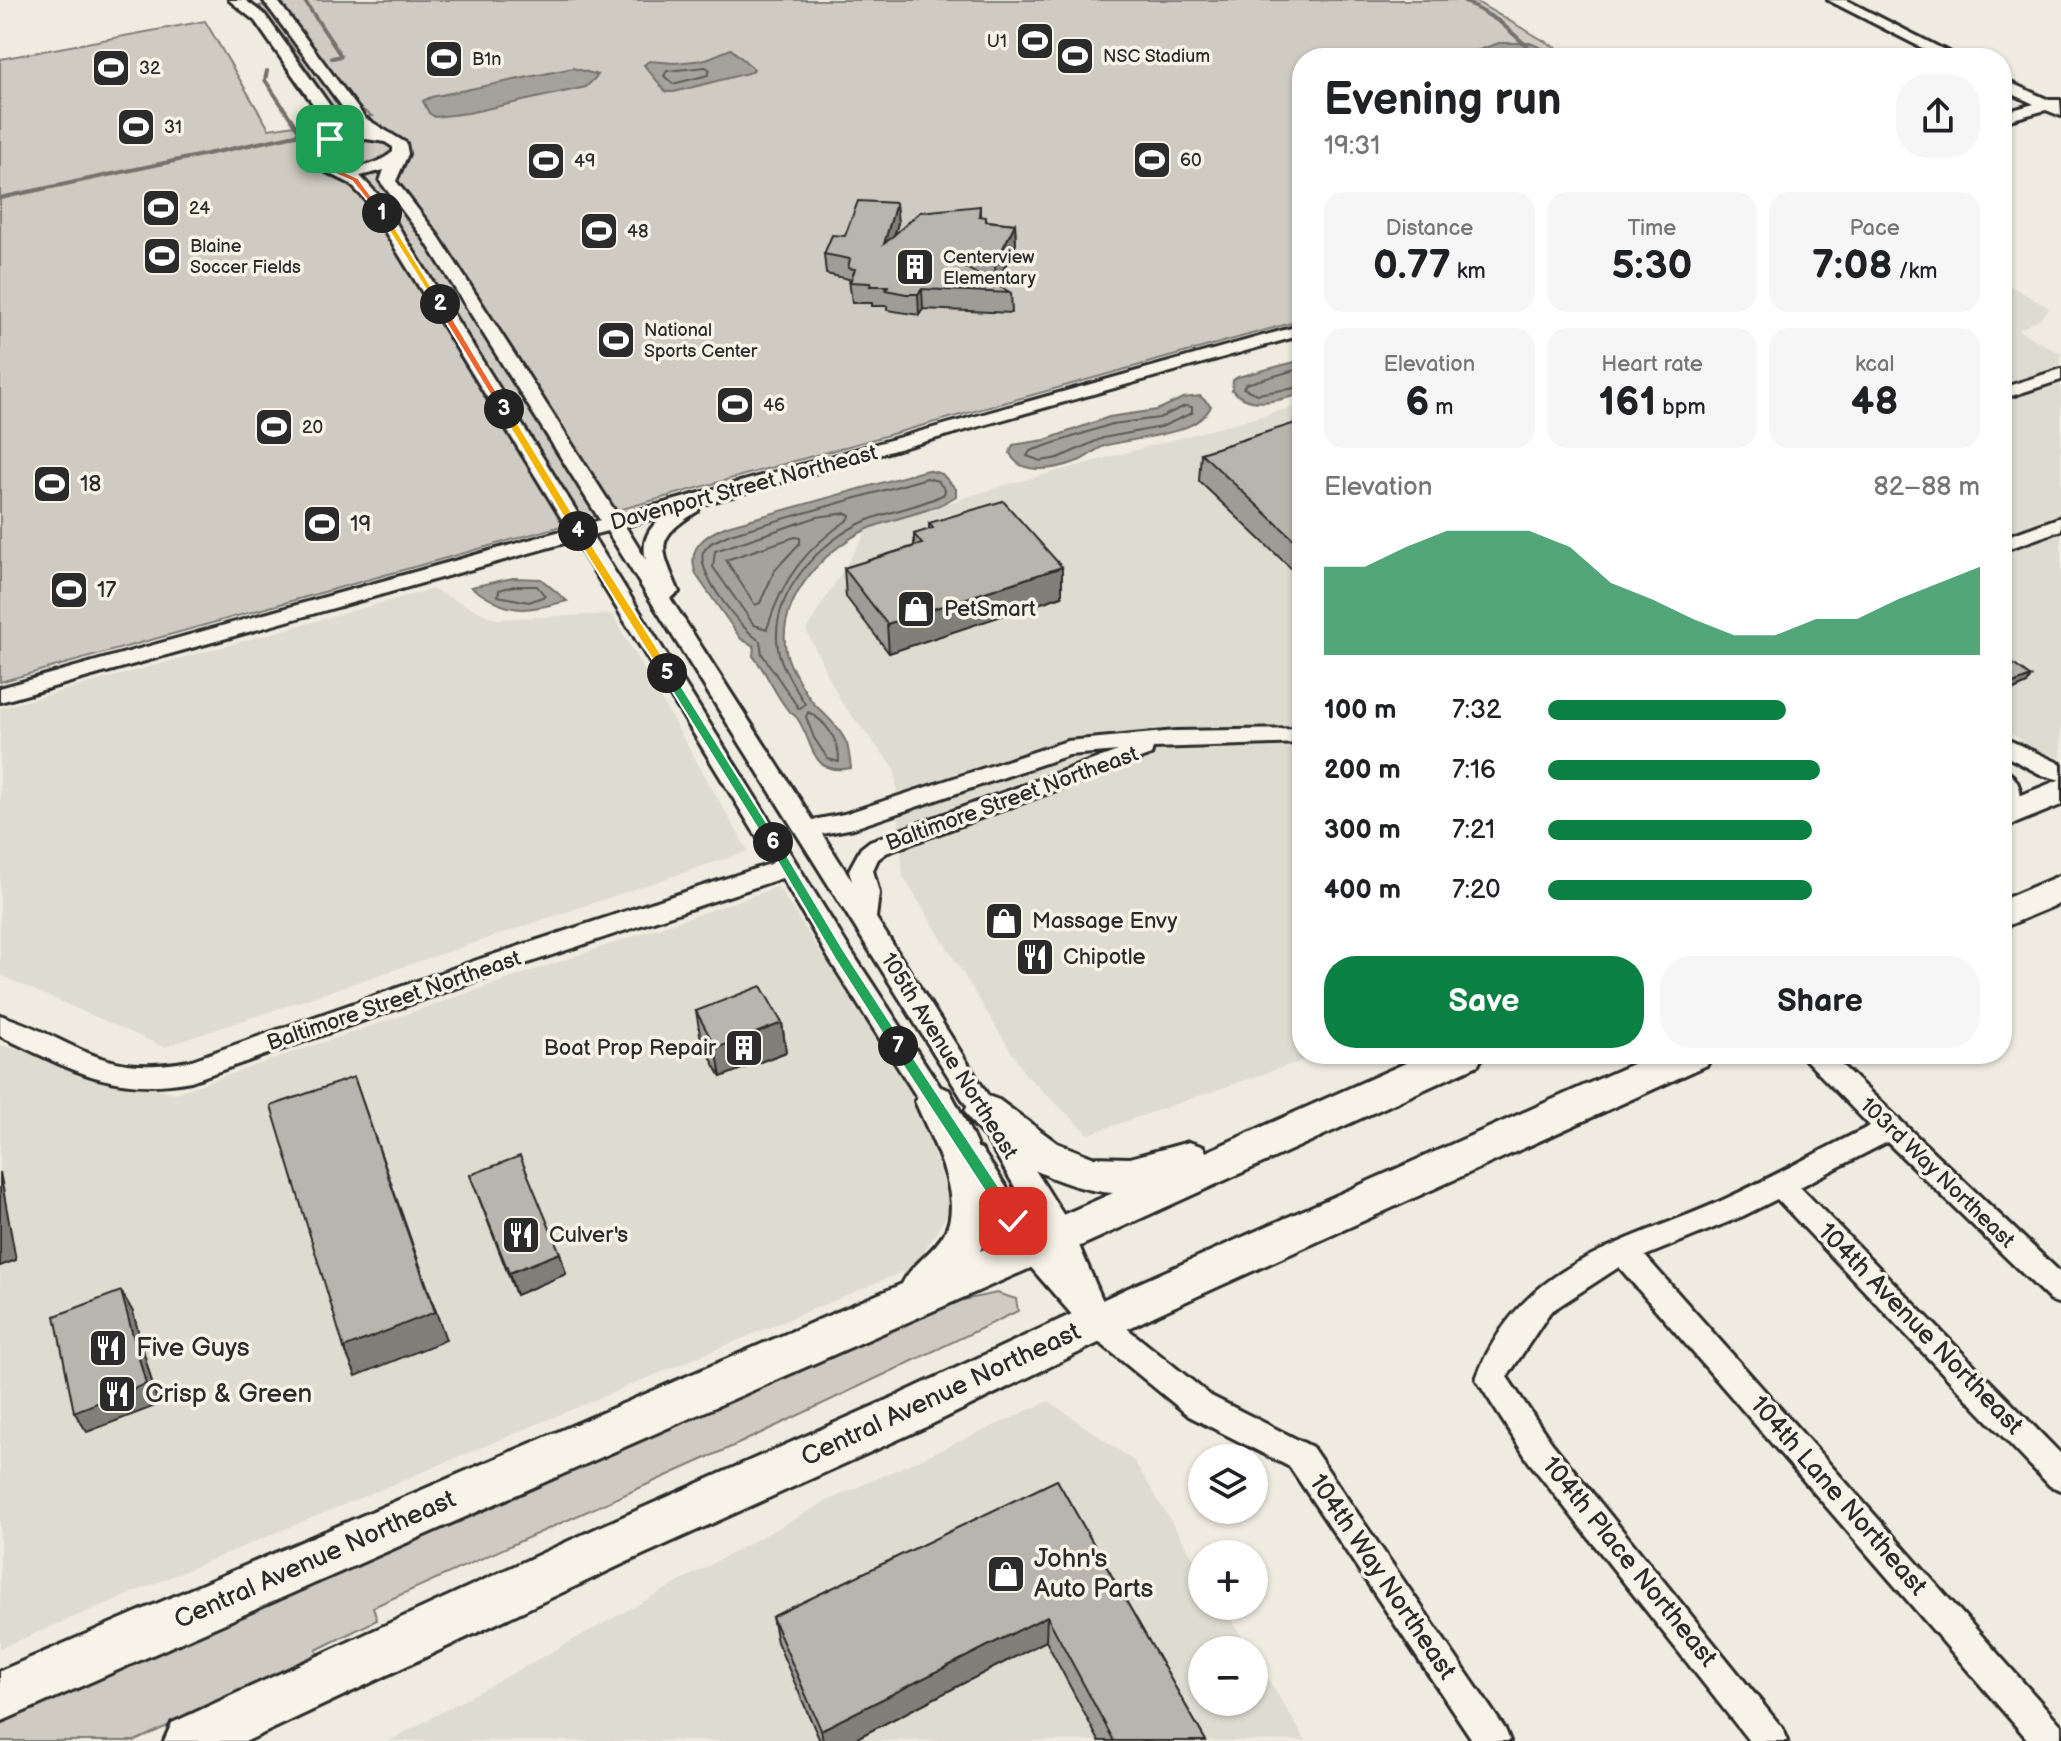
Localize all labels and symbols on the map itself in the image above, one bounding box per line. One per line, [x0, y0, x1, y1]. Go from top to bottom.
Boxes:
sports icon: U1 [1014, 20, 1056, 62]
place label: U1 [987, 31, 1007, 52]
sports icon: NSC Stadium [1054, 35, 1096, 77]
sports icon: B1n [423, 38, 465, 80]
place label: NSC Stadium [1103, 46, 1210, 67]
sports icon: 32 [90, 47, 132, 89]
place label: B1n [472, 49, 501, 70]
place label: 32 [139, 58, 161, 79]
pin [296, 105, 364, 173]
sports icon: 31 [115, 106, 157, 148]
place label: 31 [164, 117, 182, 138]
sports icon: 60 [1131, 139, 1173, 181]
sports icon: 49 [525, 140, 567, 182]
place label: 60 [1180, 150, 1202, 171]
place label: 49 [574, 151, 595, 172]
sports icon: 24 [140, 187, 182, 229]
pin: 1 [362, 193, 402, 233]
place label: 24 [189, 198, 210, 219]
sports icon: 48 [578, 210, 620, 252]
place label: 48 [627, 221, 648, 242]
sports icon: Blaine Soccer Fields [141, 235, 183, 277]
place label: Blaine Soccer Fields [190, 236, 301, 278]
building icon: Centerview Elementary [894, 246, 936, 288]
place label: Centerview Elementary [943, 247, 1037, 289]
pin: 2 [420, 284, 460, 324]
sports icon: National Sports Center [595, 319, 637, 361]
place label: National Sports Center [644, 320, 758, 362]
sports icon: 46 [714, 384, 756, 426]
pin: 3 [484, 389, 524, 429]
place label: 46 [763, 395, 785, 416]
sports icon: 20 [253, 406, 295, 448]
place label: 20 [302, 417, 323, 438]
street label: Davenport Street Northeast [608, 439, 881, 537]
sports icon: 18 [31, 463, 73, 505]
place label: 18 [80, 471, 101, 498]
sports icon: 19 [301, 503, 343, 545]
place label: 19 [350, 511, 371, 538]
pin: 4 [558, 511, 598, 551]
sports icon: 17 [48, 569, 90, 611]
place label: 17 [97, 577, 117, 604]
shop icon: PetSmart [895, 588, 937, 630]
place label: PetSmart [944, 596, 1036, 623]
pin: 5 [647, 653, 687, 693]
street label: Baltimore Street Northeast [882, 741, 1142, 857]
pin: 6 [753, 822, 793, 862]
shop icon: Massage Envy [983, 900, 1025, 942]
place label: Massage Envy [1032, 908, 1177, 935]
restaurant icon: Chipotle [1014, 936, 1056, 978]
place label: Chipotle [1063, 944, 1146, 971]
street label: Baltimore Street Northeast [264, 945, 525, 1057]
street label: 105th Avenue Northeast [874, 948, 1024, 1164]
pin: 7 [878, 1026, 918, 1066]
building icon: Boat Prop Repair [723, 1027, 765, 1069]
place label: Boat Prop Repair [544, 1035, 717, 1062]
street label: 103rd Way Northeast [1854, 1092, 2020, 1254]
pin [979, 1187, 1047, 1255]
restaurant icon: Culver's [500, 1214, 542, 1256]
street label: 104th Avenue Northeast [1811, 1217, 2029, 1441]
place label: Culver's [549, 1222, 628, 1249]
street label: Central Avenue Northeast [796, 1317, 1086, 1473]
restaurant icon: Five Guys [87, 1327, 129, 1369]
place label: Five Guys [136, 1333, 250, 1364]
restaurant icon: Crisp & Green [96, 1373, 138, 1415]
place label: Crisp & Green [145, 1379, 312, 1410]
street label: 104th Lane Northeast [1743, 1390, 1933, 1602]
street label: 104th Place Northeast [1535, 1451, 1723, 1673]
street label: 104th Way Northeast [1302, 1468, 1462, 1686]
street label: Central Avenue Northeast [170, 1484, 460, 1636]
place label: John's Auto Parts [1034, 1544, 1154, 1605]
shop icon: John's Auto Parts [985, 1553, 1027, 1595]

